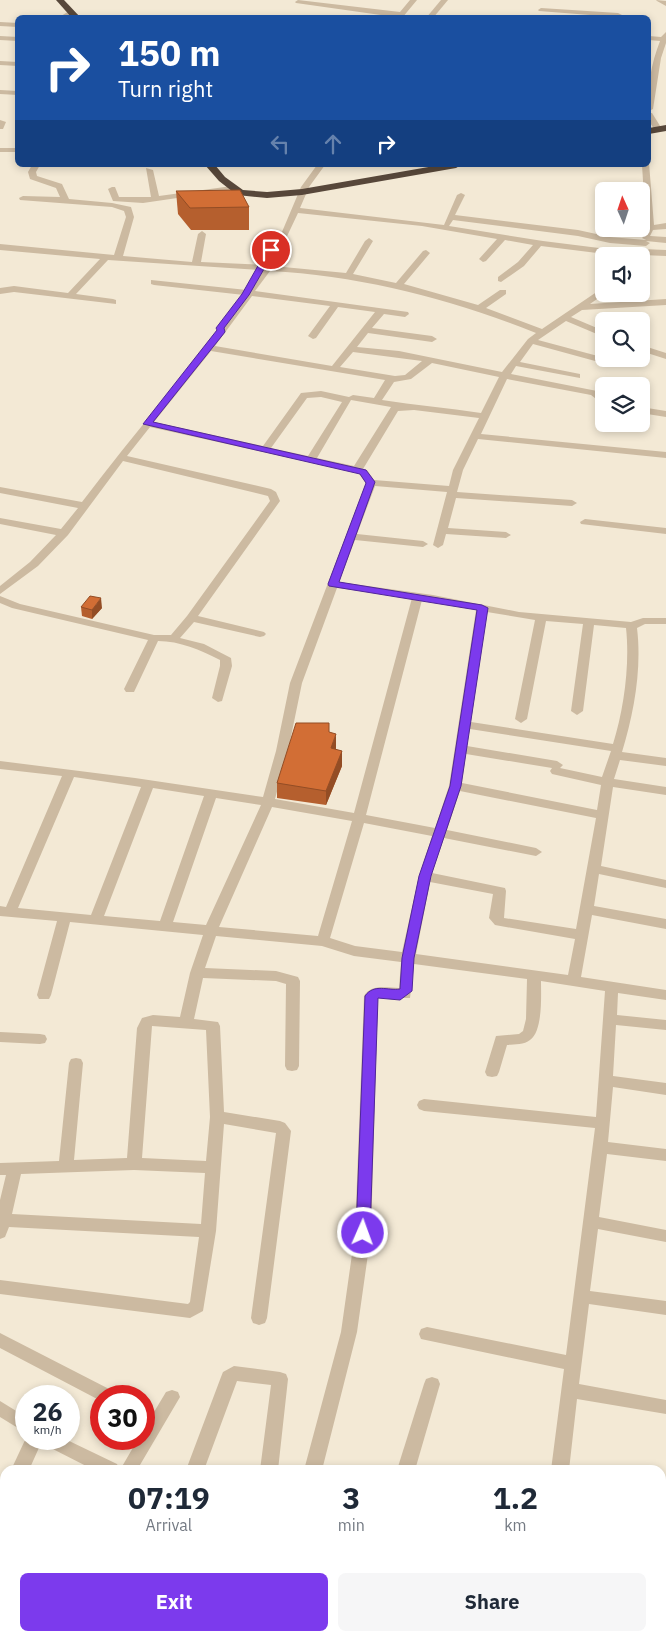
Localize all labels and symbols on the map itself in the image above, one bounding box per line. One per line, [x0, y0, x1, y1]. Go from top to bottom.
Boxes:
north arrow [595, 182, 650, 238]
pin [250, 229, 292, 271]
position arrow [336, 1206, 388, 1258]
speed limit sign: 30 [90, 1385, 155, 1450]

